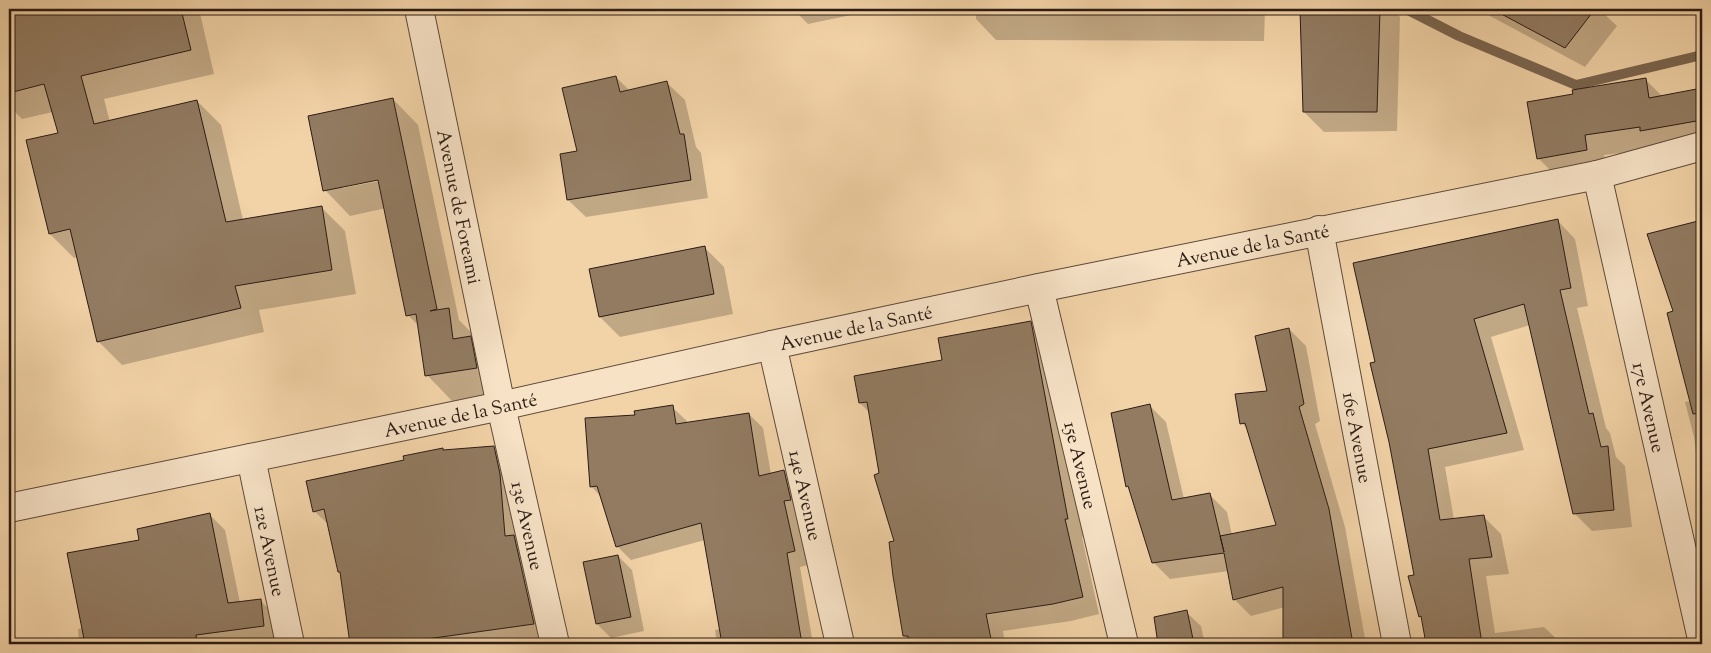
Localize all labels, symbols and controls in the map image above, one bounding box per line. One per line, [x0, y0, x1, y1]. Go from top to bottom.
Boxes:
street label: Avenue de Foreami [428, 127, 487, 287]
street label: Avenue de la Santé [1174, 219, 1332, 276]
street label: Avenue de la Santé [777, 300, 935, 359]
street label: 17e Avenue [1624, 360, 1670, 456]
street label: Avenue de la Santé [382, 387, 540, 446]
street label: 16e Avenue [1334, 390, 1377, 486]
street label: 15e Avenue [1055, 419, 1102, 512]
street label: 14e Avenue [780, 448, 827, 544]
street label: 13e Avenue [503, 479, 549, 573]
street label: 12e Avenue [245, 504, 291, 599]

